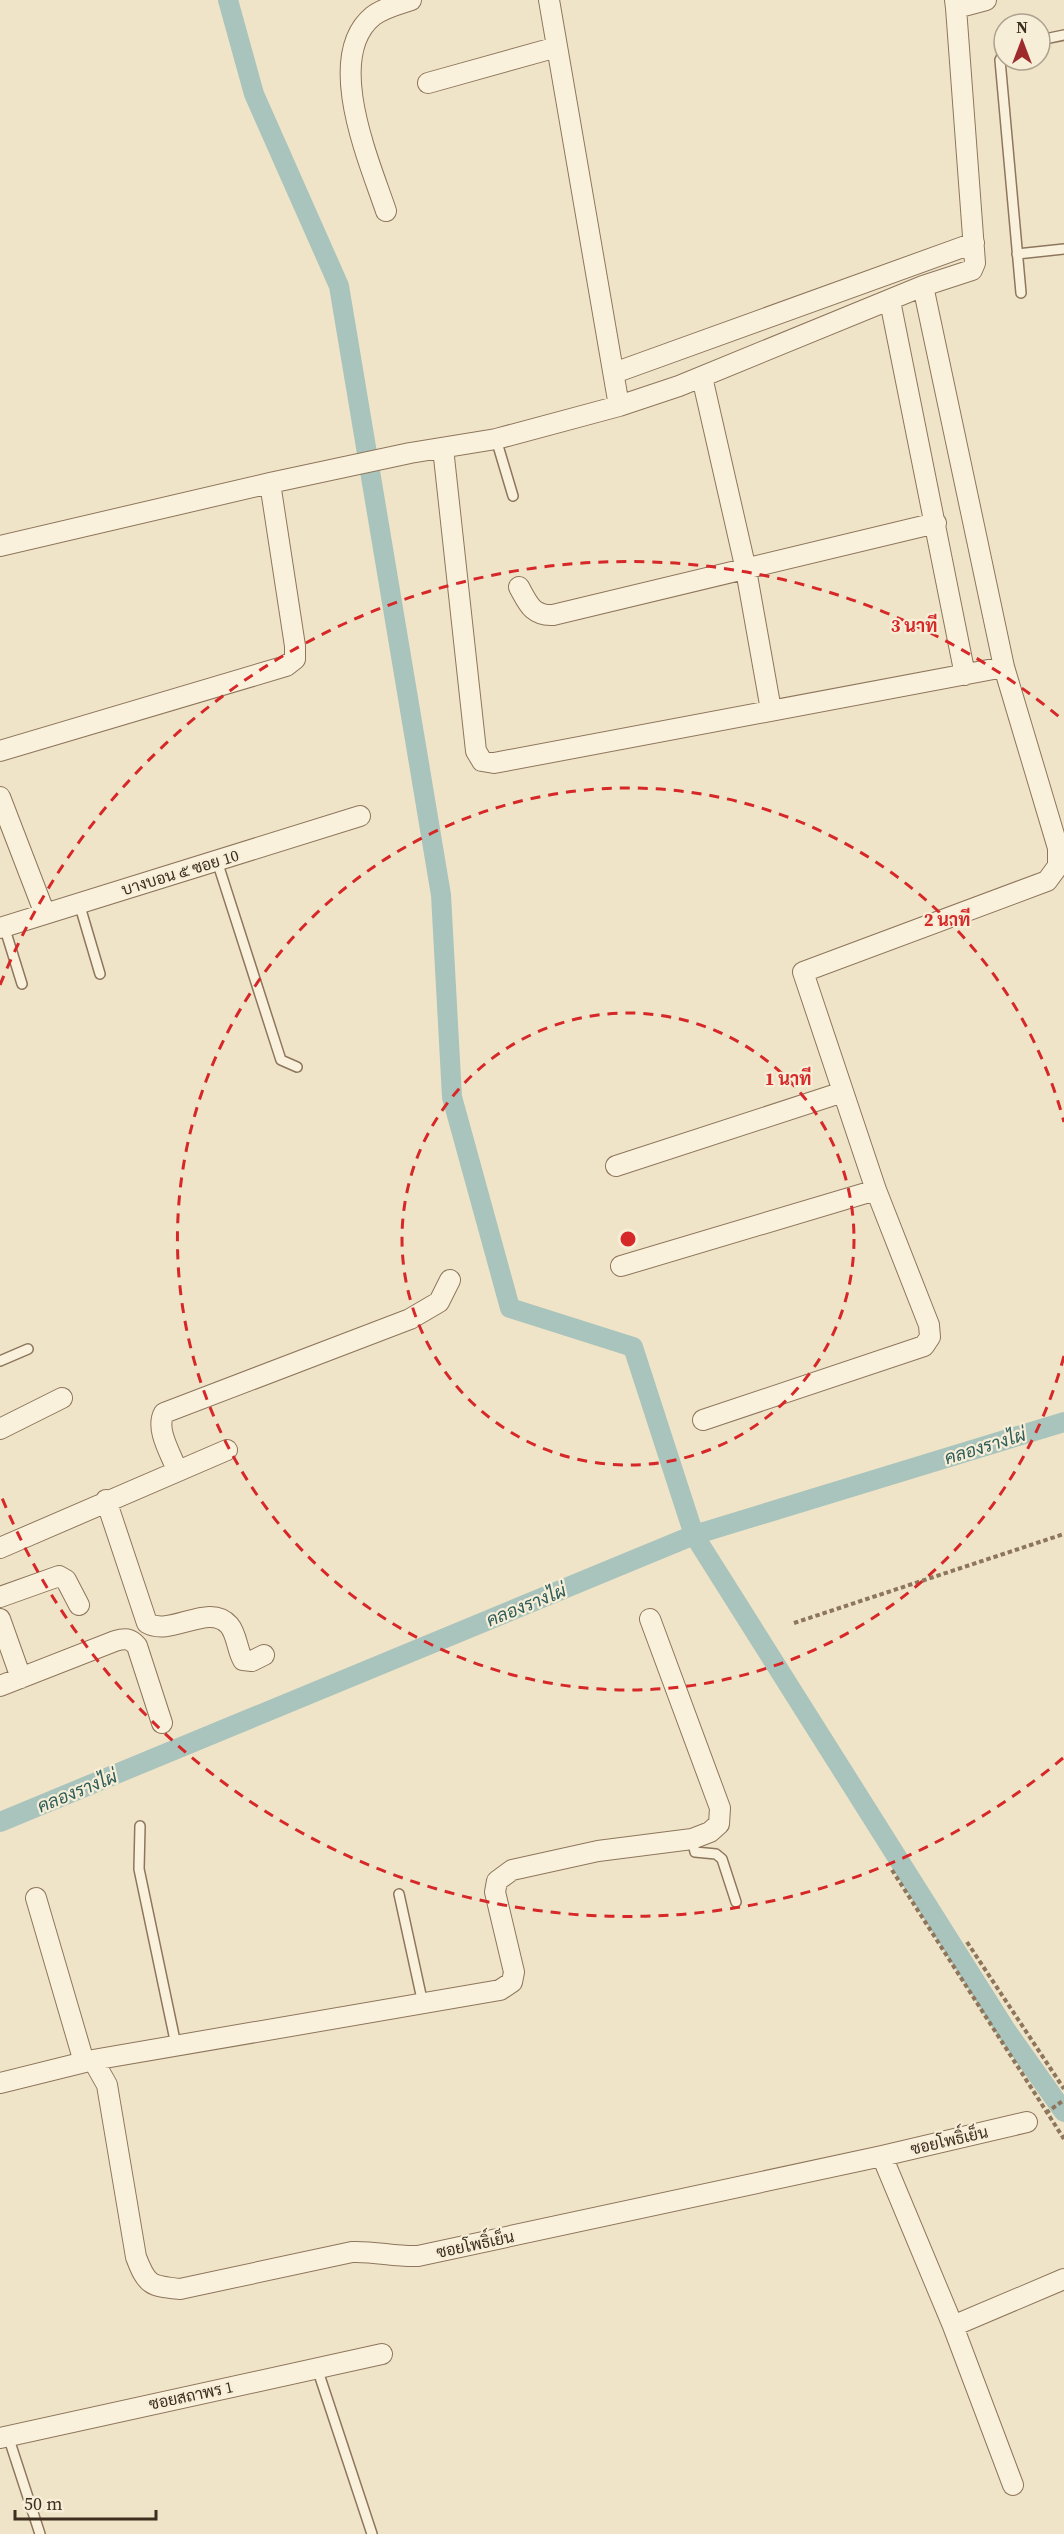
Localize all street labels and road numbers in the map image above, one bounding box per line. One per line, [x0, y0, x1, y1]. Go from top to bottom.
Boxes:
street label: บางบอน ๕ ซอย 10 [119, 844, 241, 900]
street label: ซอยโพธิ์เย็น [907, 2117, 990, 2160]
street label: ซอยโพธิ์เย็น [433, 2222, 516, 2263]
street label: ซอยสถาพร 1 [147, 2375, 235, 2415]

